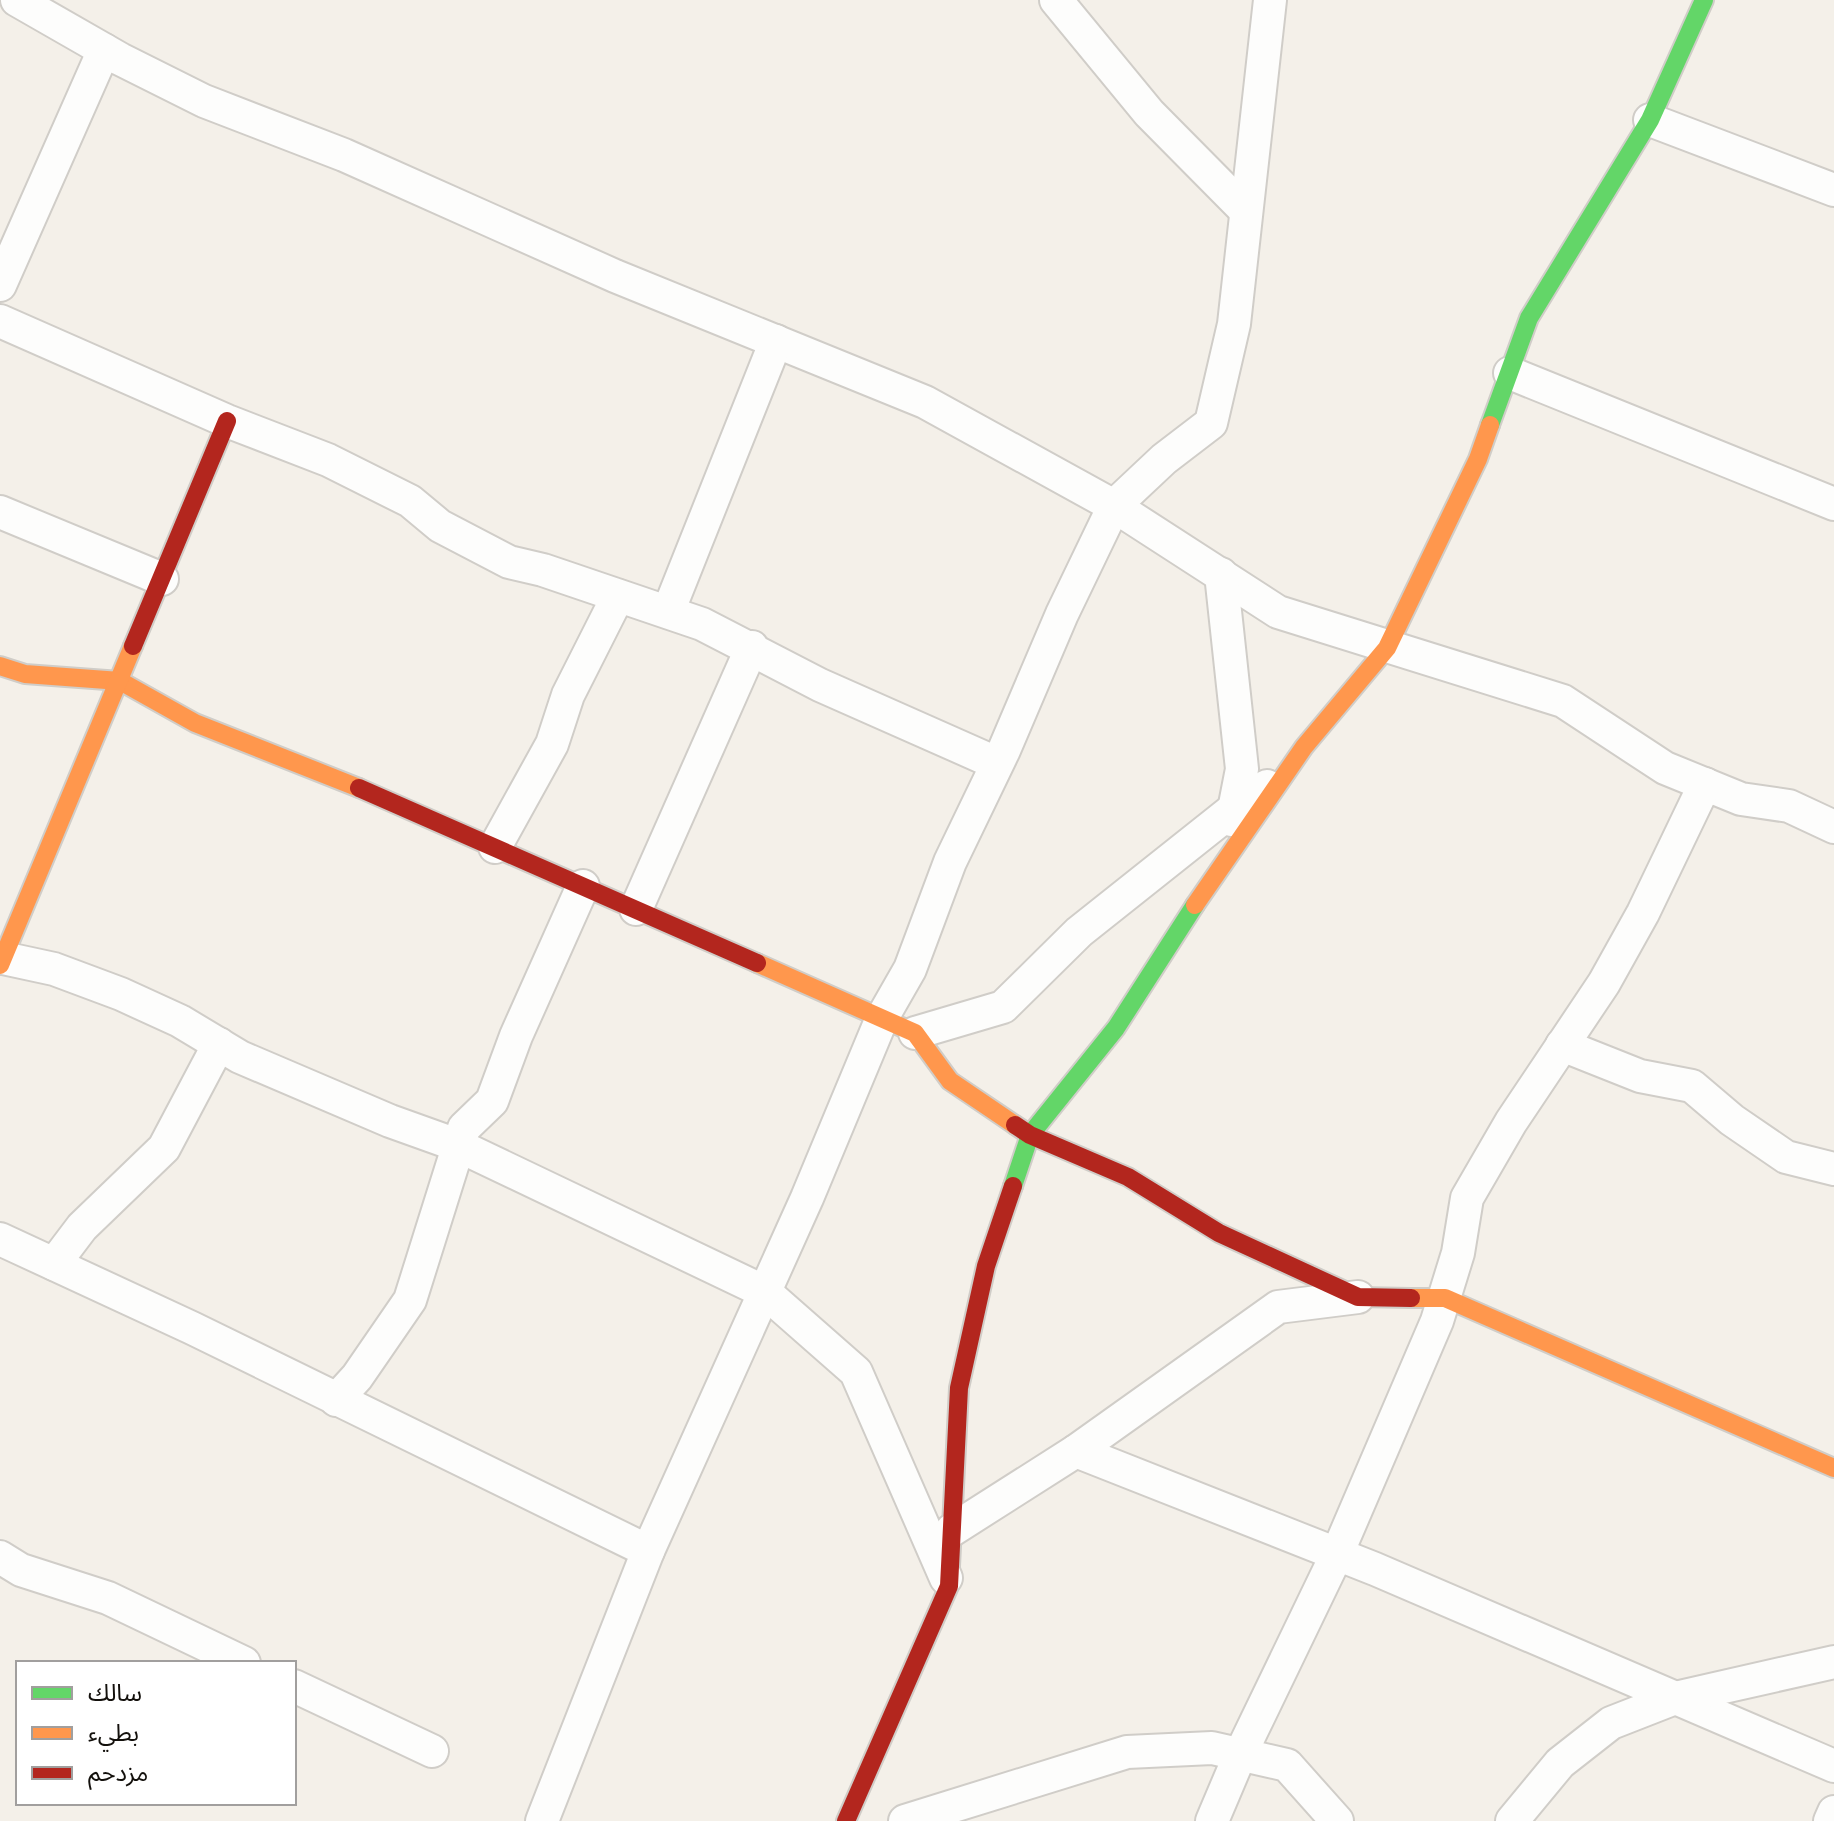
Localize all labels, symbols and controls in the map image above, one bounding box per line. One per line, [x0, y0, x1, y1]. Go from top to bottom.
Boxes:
legend [16, 1661, 296, 1805]
text: سالك [88, 1677, 142, 1706]
text: بطيء [88, 1717, 139, 1752]
text: مزدحم [88, 1757, 148, 1790]

